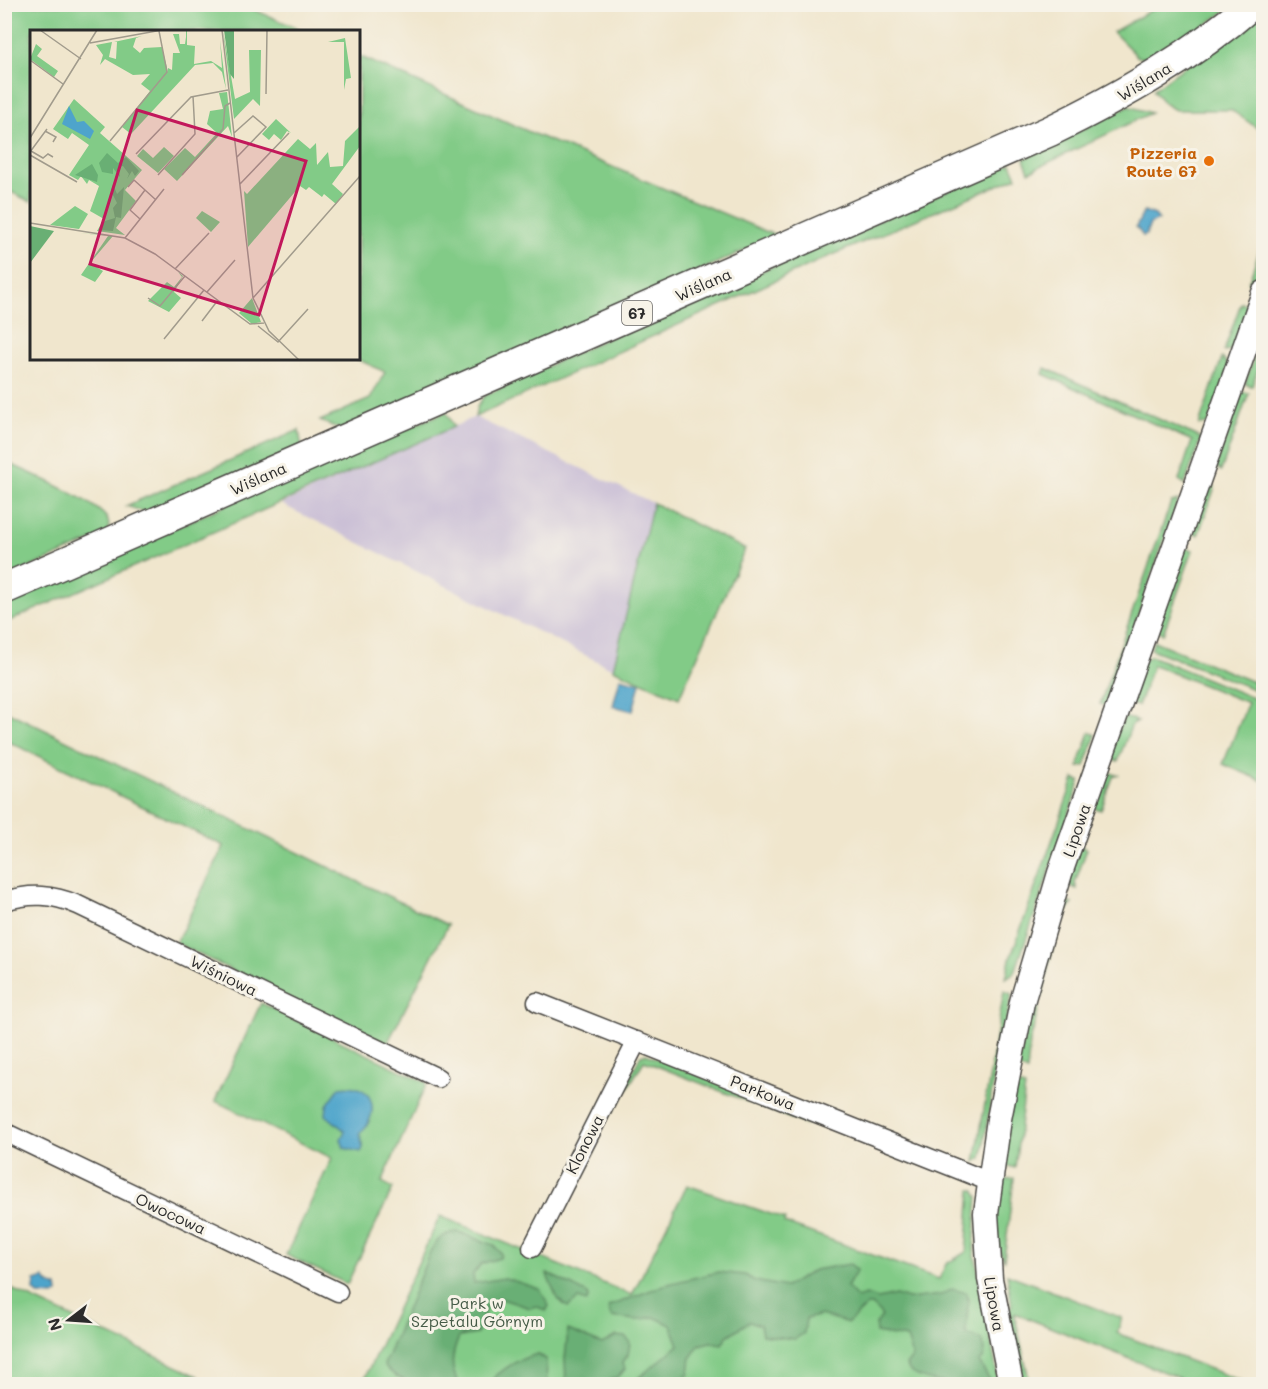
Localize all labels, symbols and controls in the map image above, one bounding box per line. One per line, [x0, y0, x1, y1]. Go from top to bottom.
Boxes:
inset map [30, 30, 360, 360]
street label: Wiślana [1113, 57, 1175, 105]
place label: Pizzeria Route 67 [1126, 142, 1197, 181]
marker: Pizzeria Route 67 [1202, 154, 1216, 168]
street label: Wiślana [672, 262, 734, 306]
road number: 67 [622, 301, 652, 325]
street label: Wiślana [227, 456, 289, 500]
street label: Lipowa [1057, 801, 1095, 859]
street label: Wiśniowa [187, 950, 261, 1000]
street label: Parkowa [727, 1069, 799, 1115]
street label: Klonowa [560, 1111, 608, 1177]
street label: Owocowa [132, 1187, 210, 1239]
street label: Lipowa [980, 1275, 1010, 1333]
north arrow [39, 1290, 99, 1350]
park label: Park w Szpetalu Górnym [411, 1292, 543, 1331]
text: N [42, 1316, 66, 1333]

